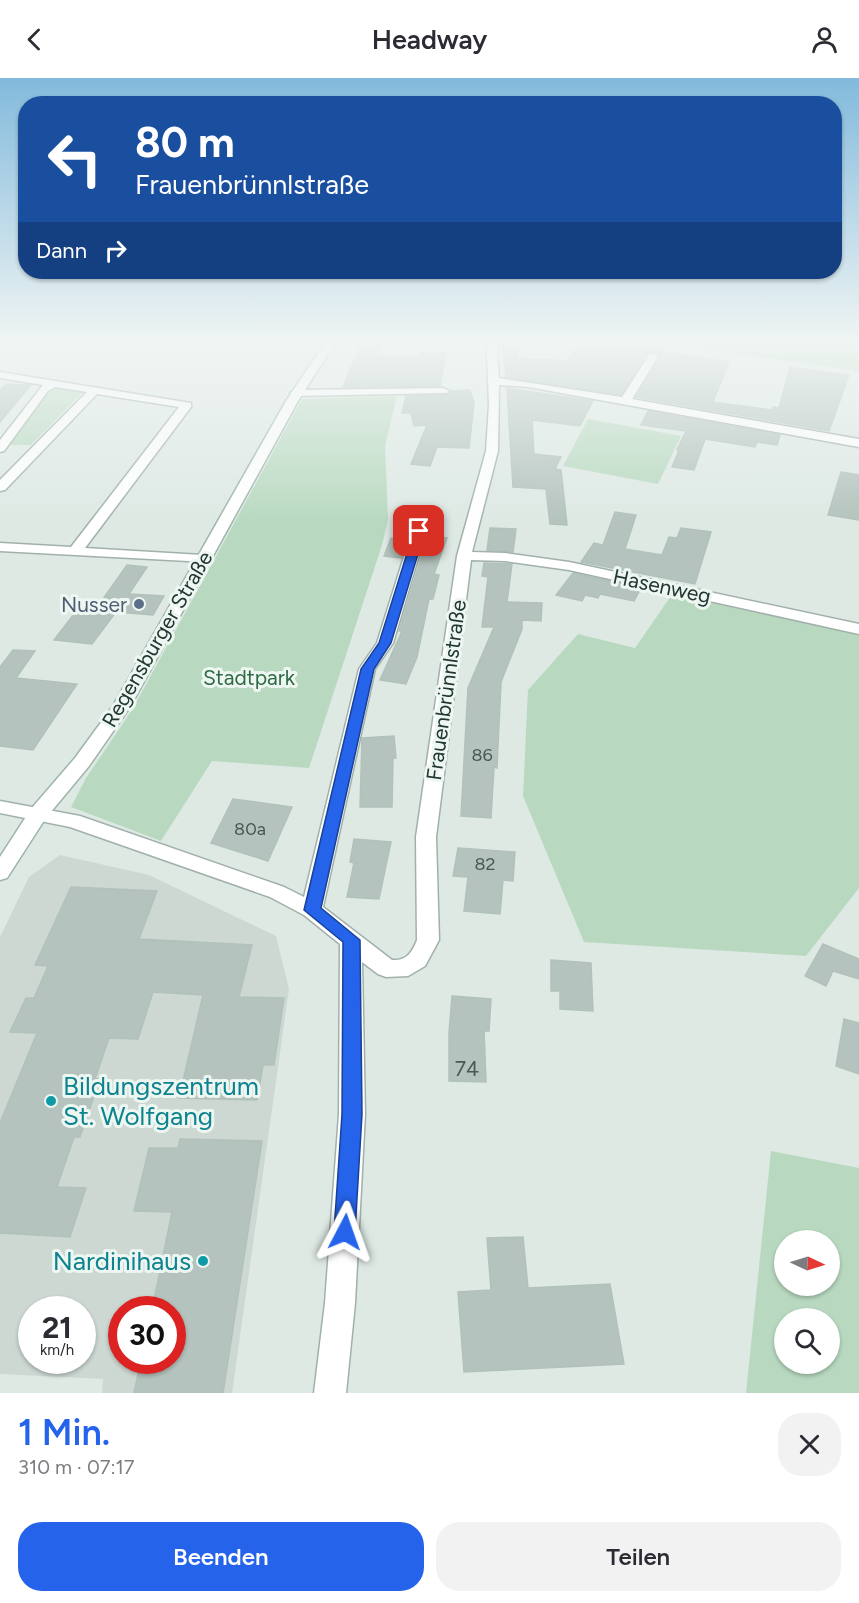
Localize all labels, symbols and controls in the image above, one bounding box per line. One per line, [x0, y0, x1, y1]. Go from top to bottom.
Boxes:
icon: back [18, 23, 51, 56]
text: Headway [372, 23, 487, 56]
icon: person [808, 23, 841, 56]
text: 80 m [135, 117, 235, 168]
icon: left [36, 120, 114, 198]
text: Frauenbrünnlstraße [135, 168, 369, 201]
icon: right [99, 234, 132, 267]
text: Dann [36, 237, 87, 264]
pin [393, 505, 444, 556]
icon: arrive [402, 514, 435, 547]
street label: Regensburger Straße [96, 547, 218, 731]
street label: Hasenweg [611, 563, 713, 609]
place label: Nusser [61, 592, 127, 617]
marker: Nusser [132, 597, 146, 611]
street label: Frauenbrünnlstraße [421, 598, 471, 782]
park label: Stadtpark [203, 665, 296, 690]
house number: 86 [471, 744, 493, 766]
house number: 80a [234, 818, 266, 840]
house number: 82 [474, 853, 496, 875]
house number: 74 [455, 1056, 479, 1081]
place label: Bildungszentrum St. Wolfgang [63, 1070, 259, 1132]
marker: Bildungszentrum St. Wolfgang [44, 1094, 58, 1108]
position arrow [313, 1200, 377, 1264]
north arrow [774, 1230, 840, 1296]
map controls [774, 1230, 840, 1374]
place label: Nardinihaus [53, 1245, 191, 1277]
marker: Nardinihaus [196, 1254, 210, 1268]
speed limit sign: 30 [108, 1296, 186, 1374]
button: search [774, 1308, 840, 1374]
text: 21 [42, 1309, 72, 1346]
text: km/h [40, 1341, 74, 1359]
text: 1 Min. [18, 1411, 110, 1454]
button: close [778, 1413, 841, 1476]
text: 310 m · 07:17 [18, 1455, 135, 1479]
button: Beenden [18, 1522, 424, 1591]
button: Teilen [436, 1522, 841, 1591]

